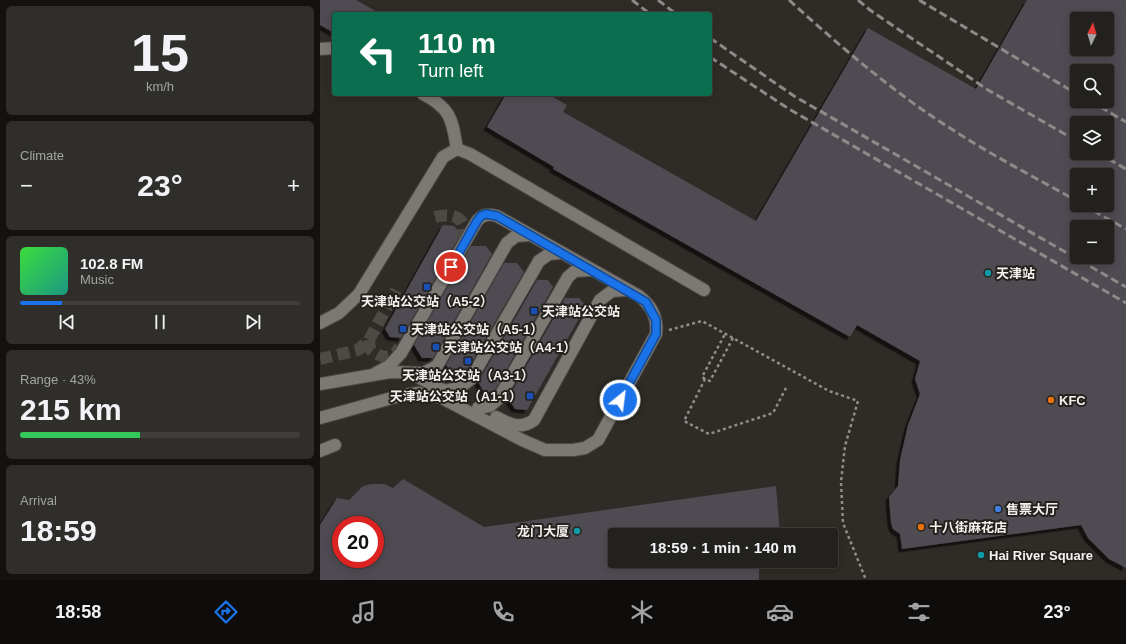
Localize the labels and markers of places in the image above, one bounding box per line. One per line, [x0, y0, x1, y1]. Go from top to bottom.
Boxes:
pin [434, 250, 468, 284]
place label: 天津站 [996, 266, 1035, 281]
marker: 天津站 [983, 268, 993, 278]
marker: 天津站公交站（A5-2） [422, 282, 432, 292]
place label: 天津站公交站（A5-2） [361, 294, 493, 309]
place label: 天津站公交站 [542, 304, 620, 319]
marker: 天津站公交站 [529, 306, 539, 316]
place label: 天津站公交站（A5-1） [411, 322, 543, 337]
marker: 天津站公交站（A5-1） [398, 324, 408, 334]
place label: 天津站公交站（A4-1） [444, 340, 576, 355]
marker: 天津站公交站（A4-1） [431, 342, 441, 352]
marker: 天津站公交站（A3-1） [463, 356, 473, 366]
place label: 天津站公交站（A3-1） [402, 368, 534, 383]
place label: 天津站公交站（A1-1） [390, 389, 522, 404]
marker: 天津站公交站（A1-1） [525, 391, 535, 401]
place label: KFC [1059, 393, 1086, 408]
marker: KFC [1046, 395, 1056, 405]
place label: 售票大厅 [1006, 502, 1058, 517]
marker: 售票大厅 [993, 504, 1003, 514]
place label: 十八街麻花店 [929, 520, 1007, 535]
marker: 十八街麻花店 [916, 522, 926, 532]
place label: 龙门大厦 [517, 524, 569, 539]
marker: 龙门大厦 [572, 526, 582, 536]
place label: Hai River Square [989, 548, 1093, 563]
marker: Hai River Square [976, 550, 986, 560]

